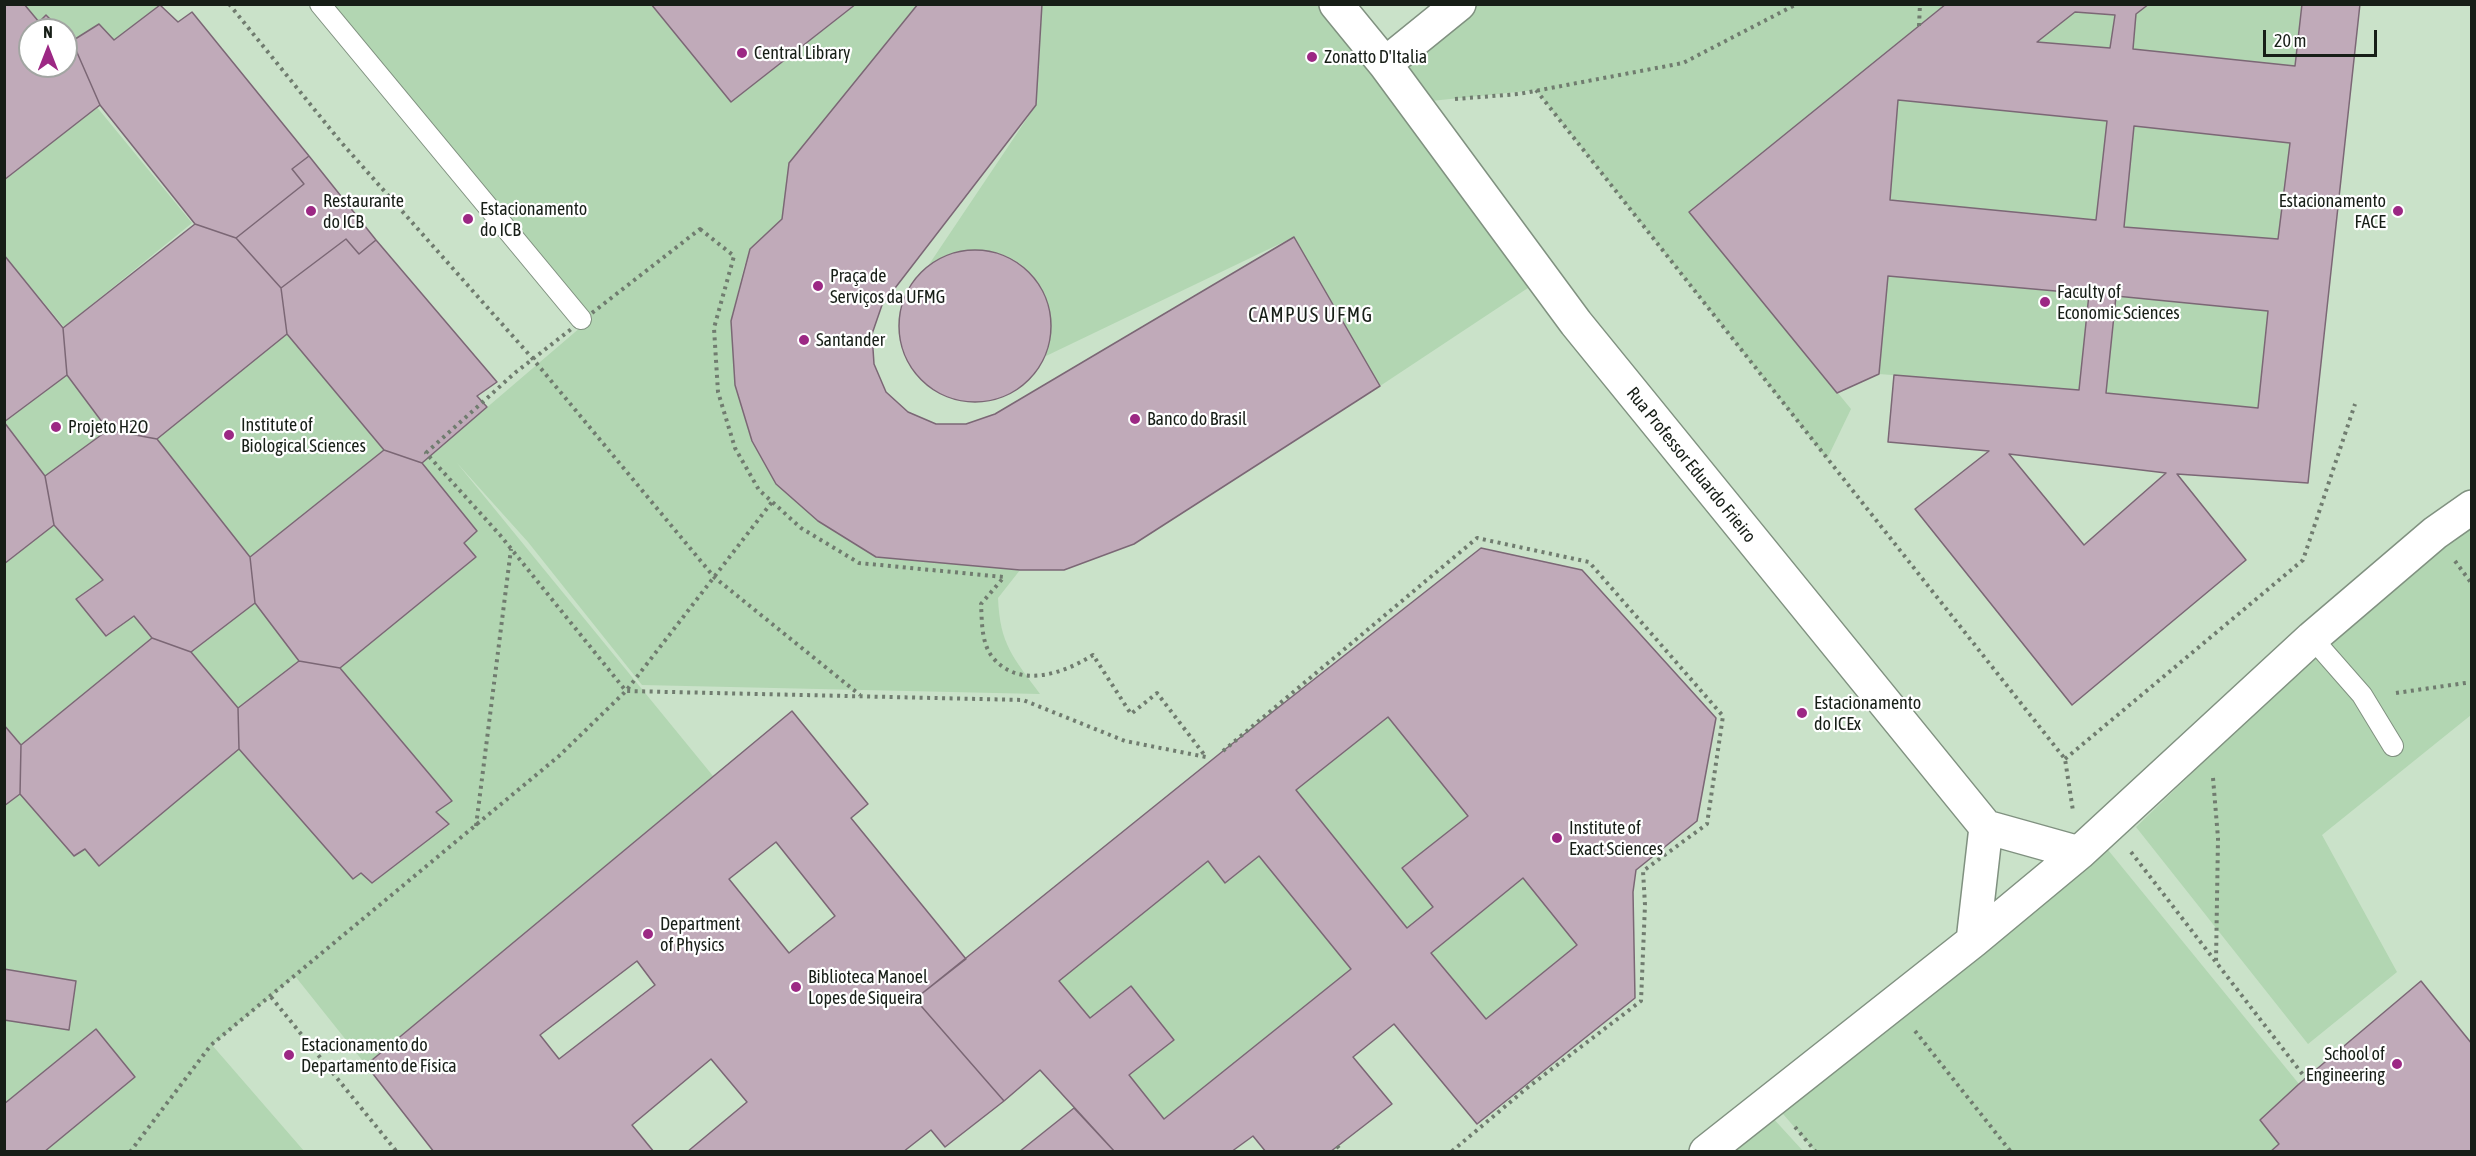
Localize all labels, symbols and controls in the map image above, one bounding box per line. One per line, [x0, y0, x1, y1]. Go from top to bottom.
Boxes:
north arrow [18, 18, 78, 78]
scale bar [2266, 18, 2380, 56]
text: N [43, 23, 53, 41]
text: 20 m [2274, 30, 2306, 51]
place label: Central Library [754, 42, 850, 64]
marker: Central Library [735, 46, 749, 60]
place label: Zonatto D'Italia [1324, 46, 1427, 68]
marker: Zonatto D'Italia [1305, 50, 1319, 64]
place label: Restaurante do ICB [323, 190, 404, 232]
place label: Estacionamento FACE [2279, 190, 2386, 232]
place label: Estacionamento do ICB [480, 198, 587, 240]
marker: Restaurante do ICB [304, 204, 318, 218]
marker: Estacionamento FACE [2391, 204, 2405, 218]
marker: Estacionamento do ICB [461, 212, 475, 226]
place label: Praça de Serviços da UFMG [830, 265, 945, 308]
marker: Praça de Serviços da UFMG [811, 279, 825, 293]
place label: Faculty of Economic Sciences [2057, 281, 2180, 324]
marker: Faculty of Economic Sciences [2038, 295, 2052, 309]
district label: CAMPUS UFMG [1248, 304, 1374, 328]
place label: Santander [816, 329, 885, 351]
marker: Santander [797, 333, 811, 347]
street label: Rua Professor Eduardo Frieiro [1622, 383, 1760, 547]
place label: Banco do Brasil [1147, 408, 1247, 430]
marker: Banco do Brasil [1128, 412, 1142, 426]
place label: Institute of Biological Sciences [241, 414, 366, 456]
place label: Projeto H2O [68, 416, 148, 438]
marker: Projeto H2O [49, 420, 63, 434]
marker: Institute of Biological Sciences [222, 428, 236, 442]
place label: Estacionamento do ICEx [1814, 692, 1921, 734]
marker: Estacionamento do ICEx [1795, 706, 1809, 720]
place label: Institute of Exact Sciences [1569, 817, 1663, 860]
marker: Institute of Exact Sciences [1550, 831, 1564, 845]
place label: Department of Physics [660, 913, 741, 956]
marker: Department of Physics [641, 927, 655, 941]
place label: Biblioteca Manoel Lopes de Siqueira [808, 966, 928, 1008]
marker: Biblioteca Manoel Lopes de Siqueira [789, 980, 803, 994]
place label: Estacionamento do Departamento de Física [301, 1034, 457, 1076]
place label: School of Engineering [2306, 1043, 2385, 1086]
marker: Estacionamento do Departamento de Física [282, 1048, 296, 1062]
marker: School of Engineering [2390, 1057, 2404, 1071]

